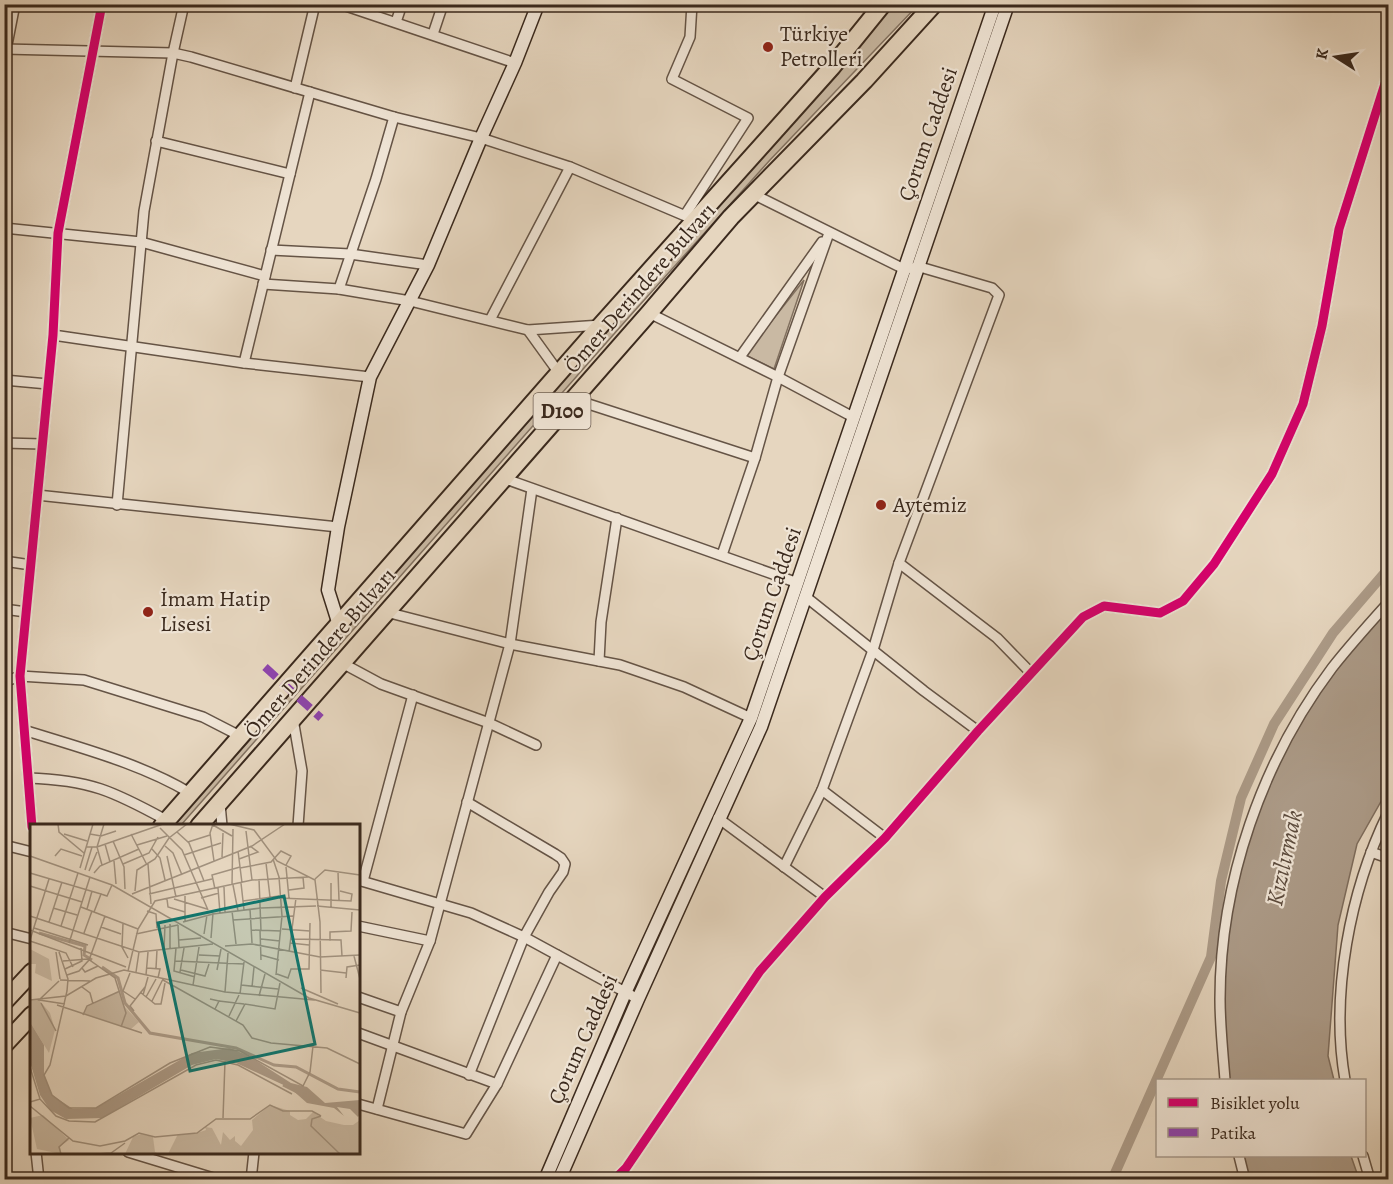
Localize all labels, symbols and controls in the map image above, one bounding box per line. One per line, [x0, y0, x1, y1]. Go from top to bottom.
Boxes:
place label: Türkiye Petrolleri [780, 19, 863, 74]
north arrow [1306, 27, 1366, 87]
marker: Türkiye Petrolleri [761, 40, 775, 54]
text: K [1310, 46, 1334, 62]
street label: Çorum Caddesi [891, 63, 965, 205]
street label: Ömer Derindere Bulvarı [557, 196, 723, 380]
road number: D100 [534, 393, 590, 429]
place label: Aytemiz [892, 490, 967, 520]
marker: Aytemiz [874, 498, 888, 512]
street label: Çorum Caddesi [735, 523, 809, 665]
street label: Ömer Derindere Bulvarı [237, 561, 403, 745]
place label: İmam Hatip Lisesi [160, 584, 270, 639]
marker: İmam Hatip Lisesi [141, 605, 155, 619]
water label: Kızılırmak [1258, 807, 1310, 909]
inset map [30, 824, 360, 1154]
street label: Çorum Caddesi [541, 969, 625, 1109]
legend [1156, 1079, 1366, 1157]
text: Bisiklet yolu [1210, 1091, 1300, 1115]
text: Patika [1210, 1121, 1257, 1145]

